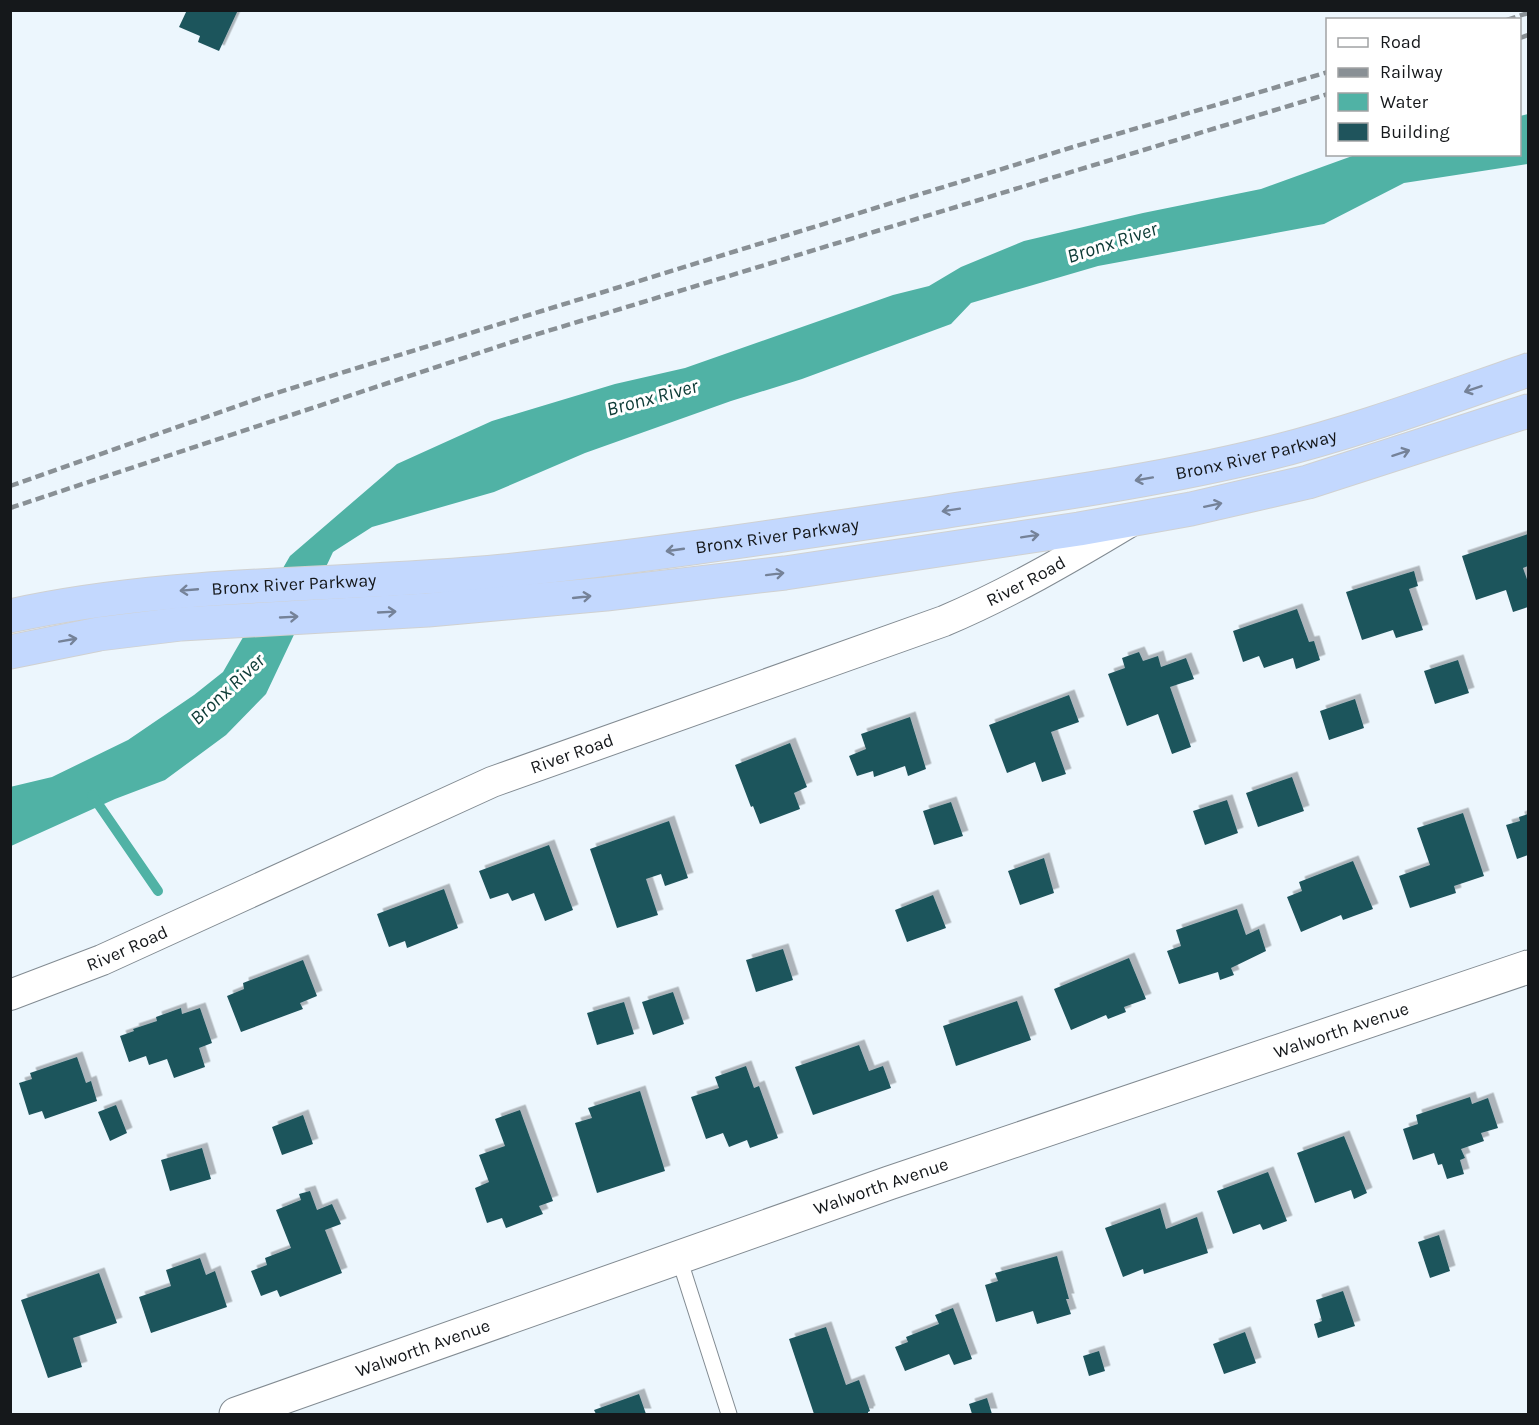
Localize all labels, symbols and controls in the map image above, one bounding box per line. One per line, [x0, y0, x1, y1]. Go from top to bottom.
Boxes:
legend [1326, 18, 1521, 156]
text: Road [1380, 31, 1421, 53]
text: Railway [1380, 61, 1443, 83]
text: Water [1380, 91, 1428, 113]
text: Building [1380, 121, 1450, 143]
water label: Bronx River [1064, 217, 1161, 268]
water label: Bronx River [604, 374, 702, 421]
one-way arrow [1464, 385, 1483, 396]
street label: Bronx River Parkway [1174, 424, 1340, 484]
one-way arrow [1391, 447, 1410, 458]
one-way arrow [1134, 474, 1154, 485]
one-way arrow [1203, 498, 1222, 510]
one-way arrow [942, 505, 961, 516]
street label: Bronx River Parkway [694, 513, 861, 558]
one-way arrow [1020, 530, 1040, 541]
one-way arrow [666, 544, 685, 555]
street label: River Road [982, 551, 1070, 611]
one-way arrow [765, 568, 785, 579]
street label: Bronx River Parkway [211, 569, 378, 600]
one-way arrow [180, 585, 200, 596]
one-way arrow [571, 591, 591, 602]
one-way arrow [377, 607, 397, 618]
one-way arrow [279, 611, 299, 622]
one-way arrow [57, 634, 77, 645]
water label: Bronx River [185, 648, 270, 730]
street label: River Road [527, 729, 617, 778]
street label: River Road [83, 920, 171, 976]
street label: Walworth Avenue [1271, 997, 1412, 1063]
street label: Walworth Avenue [811, 1153, 951, 1220]
street label: Walworth Avenue [352, 1314, 493, 1382]

